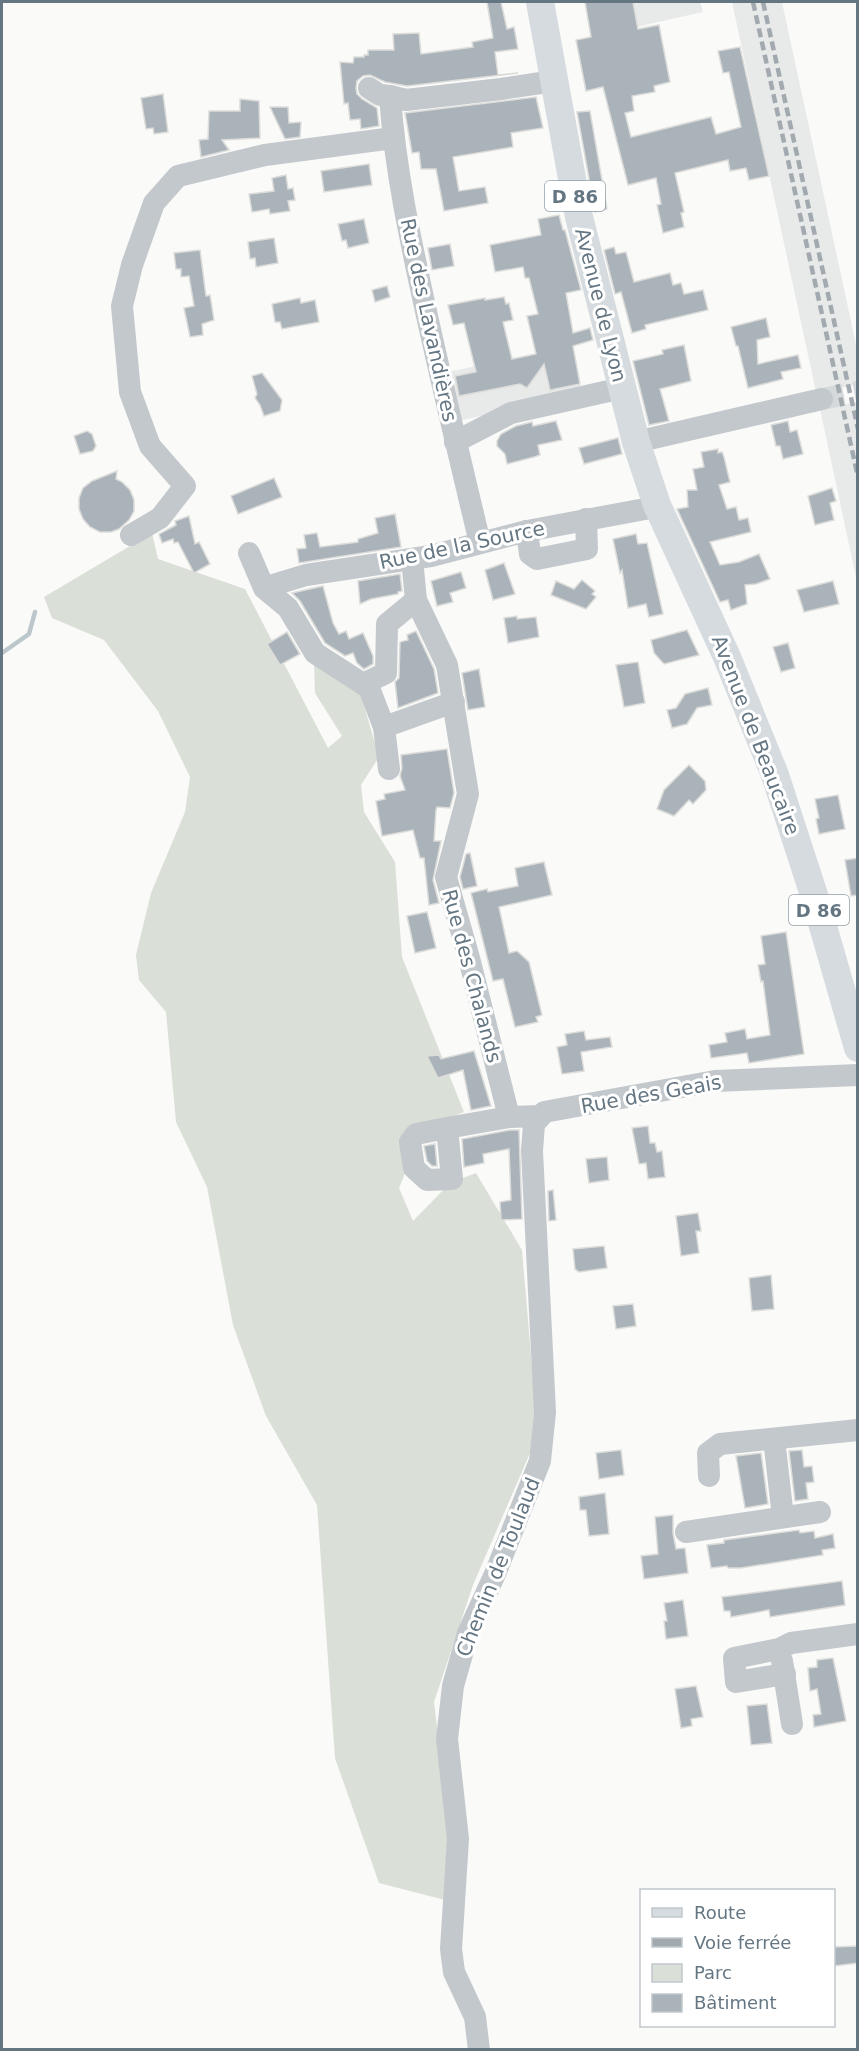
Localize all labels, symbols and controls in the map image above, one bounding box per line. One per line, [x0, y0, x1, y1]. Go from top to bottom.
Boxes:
road number: D 86 [545, 181, 605, 211]
street label: Rue des Lavandières [396, 216, 462, 424]
street label: Avenue de Lyon [570, 225, 632, 385]
street label: Rue de la Source [377, 516, 547, 574]
street label: Avenue de Beaucaire [707, 632, 805, 838]
street label: Rue des Chalands [437, 887, 507, 1065]
road number: D 86 [789, 895, 849, 925]
street label: Rue des Geais [579, 1070, 723, 1118]
street label: Chemin de Toulaud [451, 1474, 545, 1660]
legend [640, 1889, 835, 2027]
text: Route [694, 1902, 746, 1923]
text: Voie ferrée [694, 1932, 791, 1953]
text: Parc [694, 1962, 732, 1983]
text: Bâtiment [694, 1992, 777, 2013]

